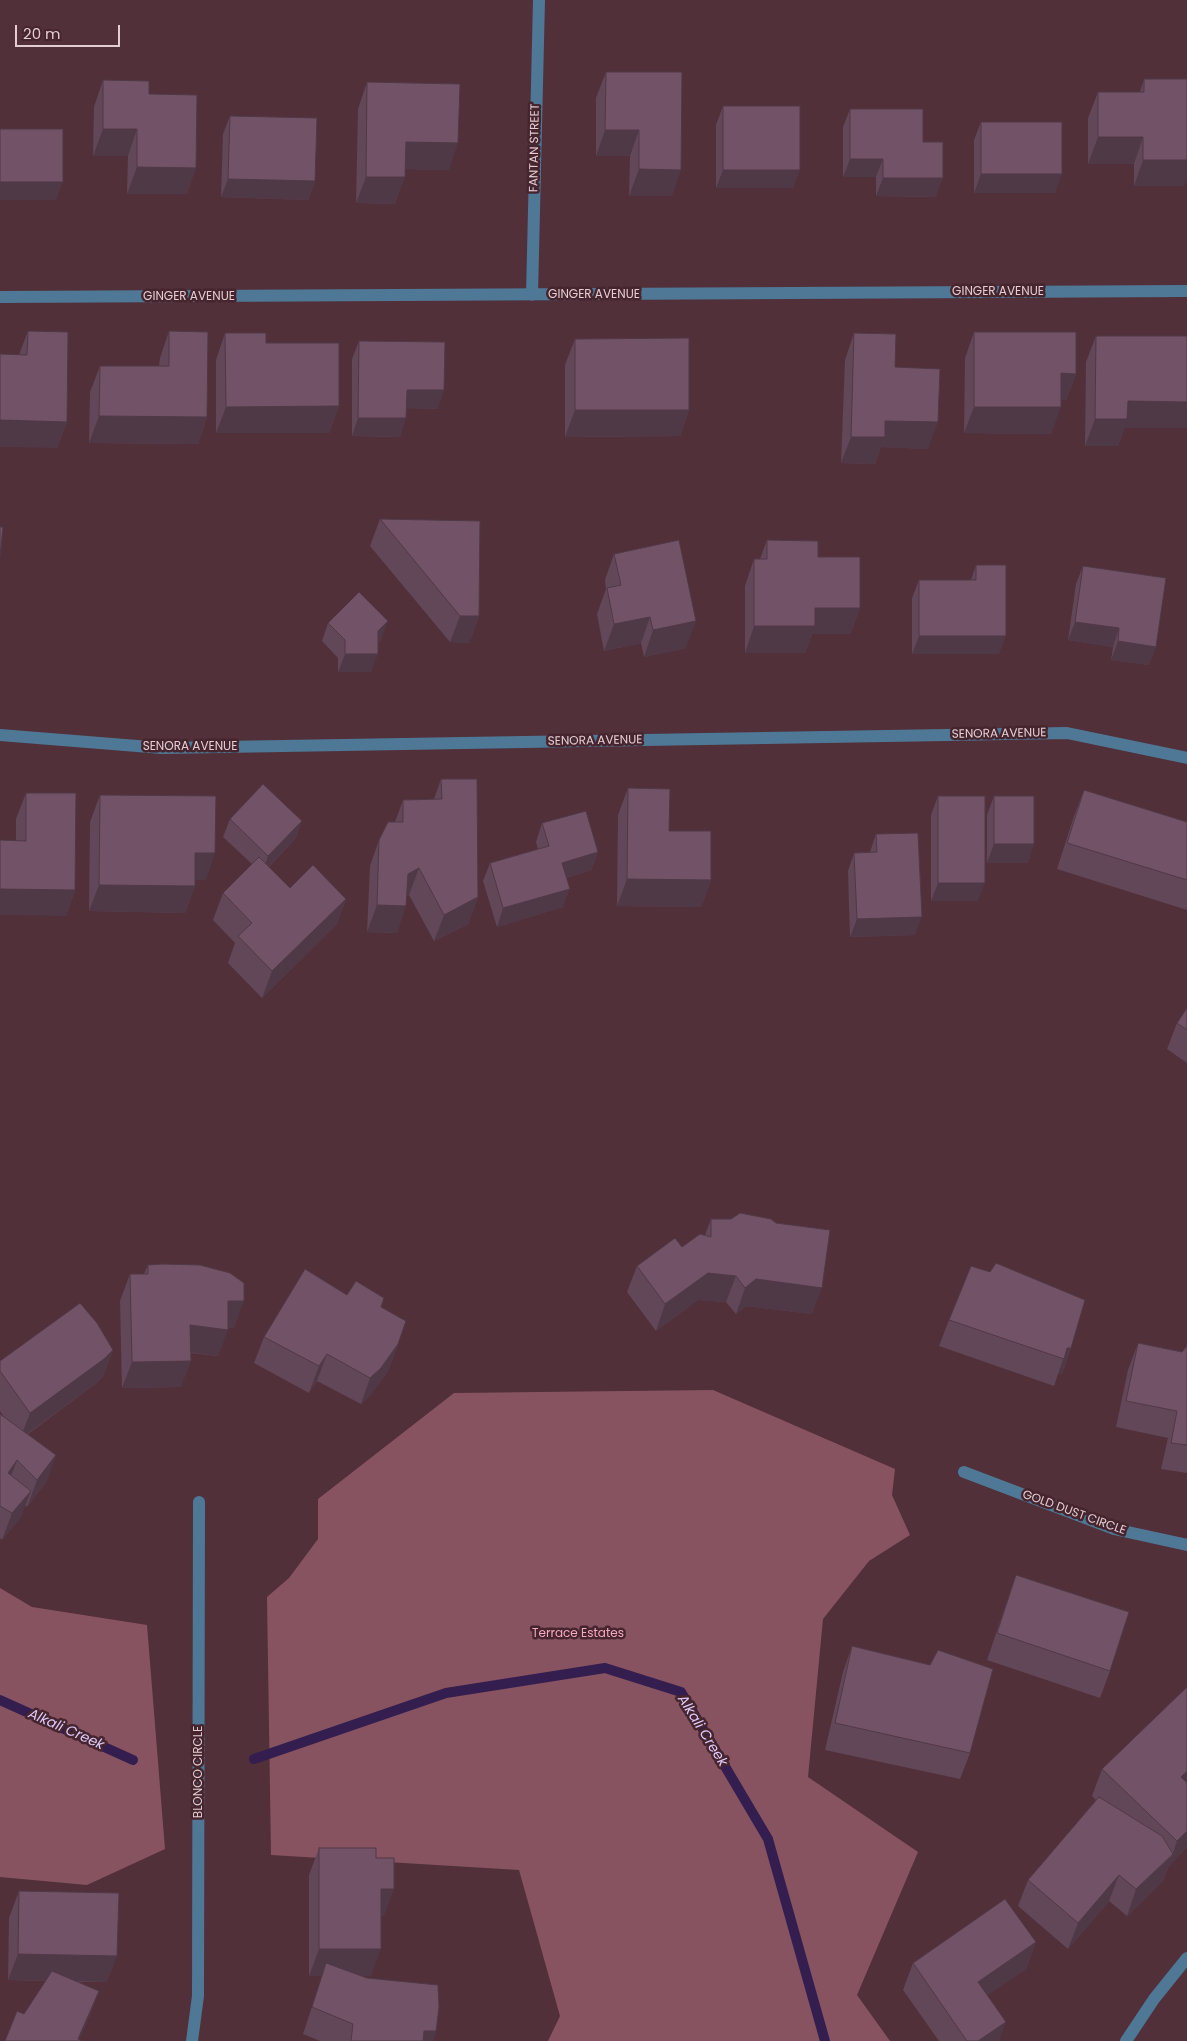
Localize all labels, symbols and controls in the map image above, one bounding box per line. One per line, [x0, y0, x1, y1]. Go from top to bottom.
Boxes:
scale bar [18, 15, 122, 47]
text: 20 m [23, 23, 61, 44]
street label: FANTAN STREET [527, 104, 543, 192]
street label: GINGER AVENUE [952, 285, 1044, 299]
street label: GINGER AVENUE [548, 288, 640, 302]
street label: GINGER AVENUE [143, 290, 235, 304]
street label: SENORA AVENUE [952, 726, 1046, 742]
street label: SENORA AVENUE [548, 733, 642, 749]
street label: SENORA AVENUE [143, 740, 237, 754]
street label: GOLD DUST CIRCLE [1020, 1488, 1128, 1538]
park label: Terrace Estates [532, 1627, 624, 1641]
water label: Alkali Creek [673, 1692, 731, 1770]
water label: Alkali Creek [25, 1706, 107, 1754]
street label: BLONCO CIRCLE [192, 1726, 206, 1818]

